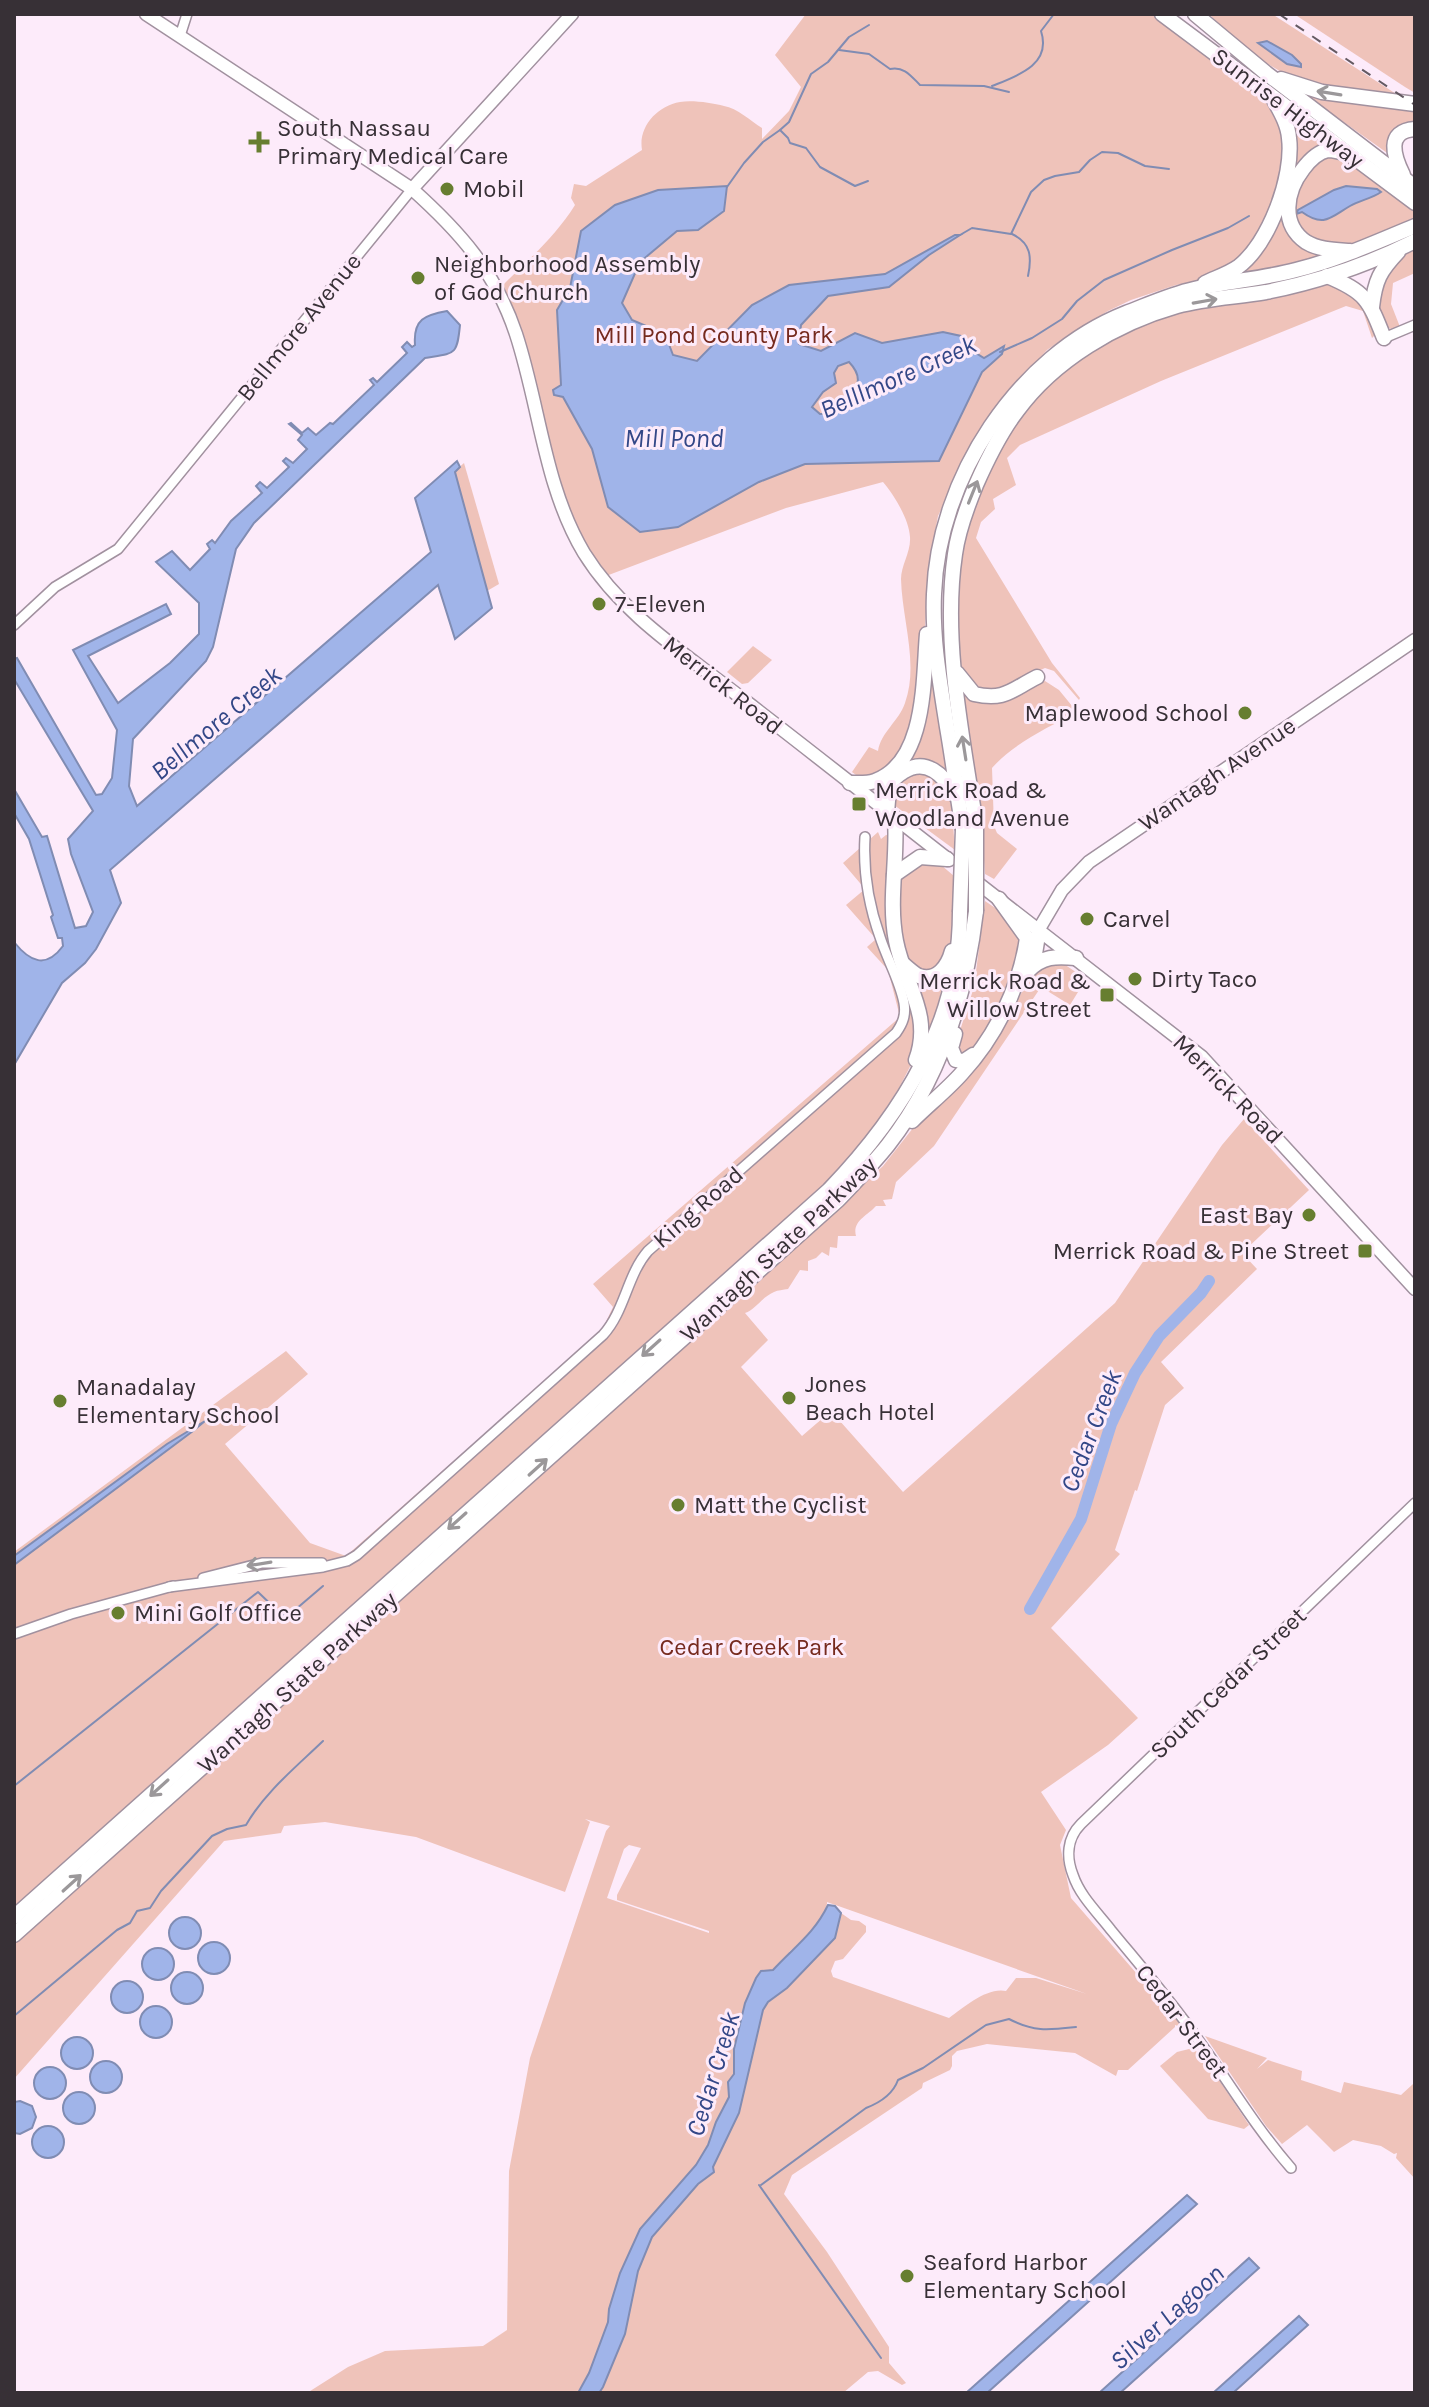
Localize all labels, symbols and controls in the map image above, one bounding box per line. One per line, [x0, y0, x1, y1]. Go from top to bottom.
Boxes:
street label: Sunrise Highway [1206, 42, 1370, 174]
one-way arrow [1317, 84, 1342, 99]
place label: South Nassau Primary Medical Care [277, 114, 508, 170]
marker: South Nassau Primary Medical Care [248, 131, 270, 153]
place label: Mobil [463, 175, 525, 203]
marker: Mobil [438, 180, 456, 198]
street label: Bellmore Avenue [231, 247, 367, 407]
place label: Neighborhood Assembly of God Church [434, 250, 700, 306]
marker: Neighborhood Assembly of God Church [409, 269, 427, 287]
one-way arrow [1192, 293, 1218, 308]
park label: Mill Pond County Park [595, 321, 833, 349]
water label: Belllmore Creek [815, 328, 982, 425]
water label: Mill Pond [624, 423, 724, 454]
one-way arrow [967, 480, 981, 505]
place label: 7-Eleven [615, 590, 706, 618]
marker: 7-Eleven [590, 595, 608, 613]
street label: Merrick Road [658, 630, 788, 740]
water label: Bellmore Creek [144, 659, 288, 787]
place label: Maplewood School [1025, 699, 1229, 727]
marker: Maplewood School [1236, 704, 1254, 722]
street label: Wantagh Avenue [1133, 711, 1301, 837]
one-way arrow [956, 736, 971, 762]
place label: Merrick Road & Woodland Avenue [875, 776, 1069, 832]
marker: Merrick Road & Woodland Avenue [850, 795, 868, 813]
place label: Carvel [1103, 905, 1171, 933]
marker: Carvel [1078, 910, 1096, 928]
place label: Dirty Taco [1151, 965, 1257, 993]
place label: Merrick Road & Willow Street [919, 967, 1091, 1023]
marker: Dirty Taco [1126, 970, 1144, 988]
marker: Merrick Road & Willow Street [1098, 986, 1116, 1004]
street label: Merrick Road [1167, 1028, 1289, 1150]
street label: Wantagh State Parkway [674, 1151, 882, 1347]
street label: King Road [647, 1160, 749, 1254]
place label: East Bay [1200, 1201, 1293, 1229]
marker: East Bay [1300, 1206, 1318, 1224]
place label: Merrick Road & Pine Street [1053, 1237, 1349, 1265]
marker: Merrick Road & Pine Street [1356, 1242, 1374, 1260]
one-way arrow [641, 1339, 661, 1358]
water label: Cedar Creek [1054, 1365, 1129, 1497]
place label: Jones Beach Hotel [805, 1370, 935, 1426]
place label: Manadalay Elementary School [76, 1373, 280, 1429]
marker: Jones Beach Hotel [780, 1389, 798, 1407]
marker: Manadalay Elementary School [51, 1392, 69, 1410]
one-way arrow [527, 1459, 547, 1477]
place label: Matt the Cyclist [694, 1491, 867, 1519]
marker: Matt the Cyclist [669, 1496, 687, 1514]
one-way arrow [447, 1512, 467, 1531]
one-way arrow [247, 1557, 273, 1572]
street label: Wantagh State Parkway [192, 1585, 402, 1779]
place label: Mini Golf Office [134, 1599, 302, 1627]
street label: South Cedar Street [1144, 1601, 1312, 1765]
marker: Mini Golf Office [109, 1604, 127, 1622]
park label: Cedar Creek Park [660, 1633, 844, 1661]
one-way arrow [149, 1778, 169, 1796]
one-way arrow [62, 1874, 82, 1892]
street label: Cedar Street [1130, 1959, 1234, 2083]
water label: Cedar Creek [679, 2007, 747, 2140]
place label: Seaford Harbor Elementary School [923, 2248, 1127, 2304]
water label: Silver Lagoon [1104, 2258, 1230, 2376]
marker: Seaford Harbor Elementary School [898, 2267, 916, 2285]

